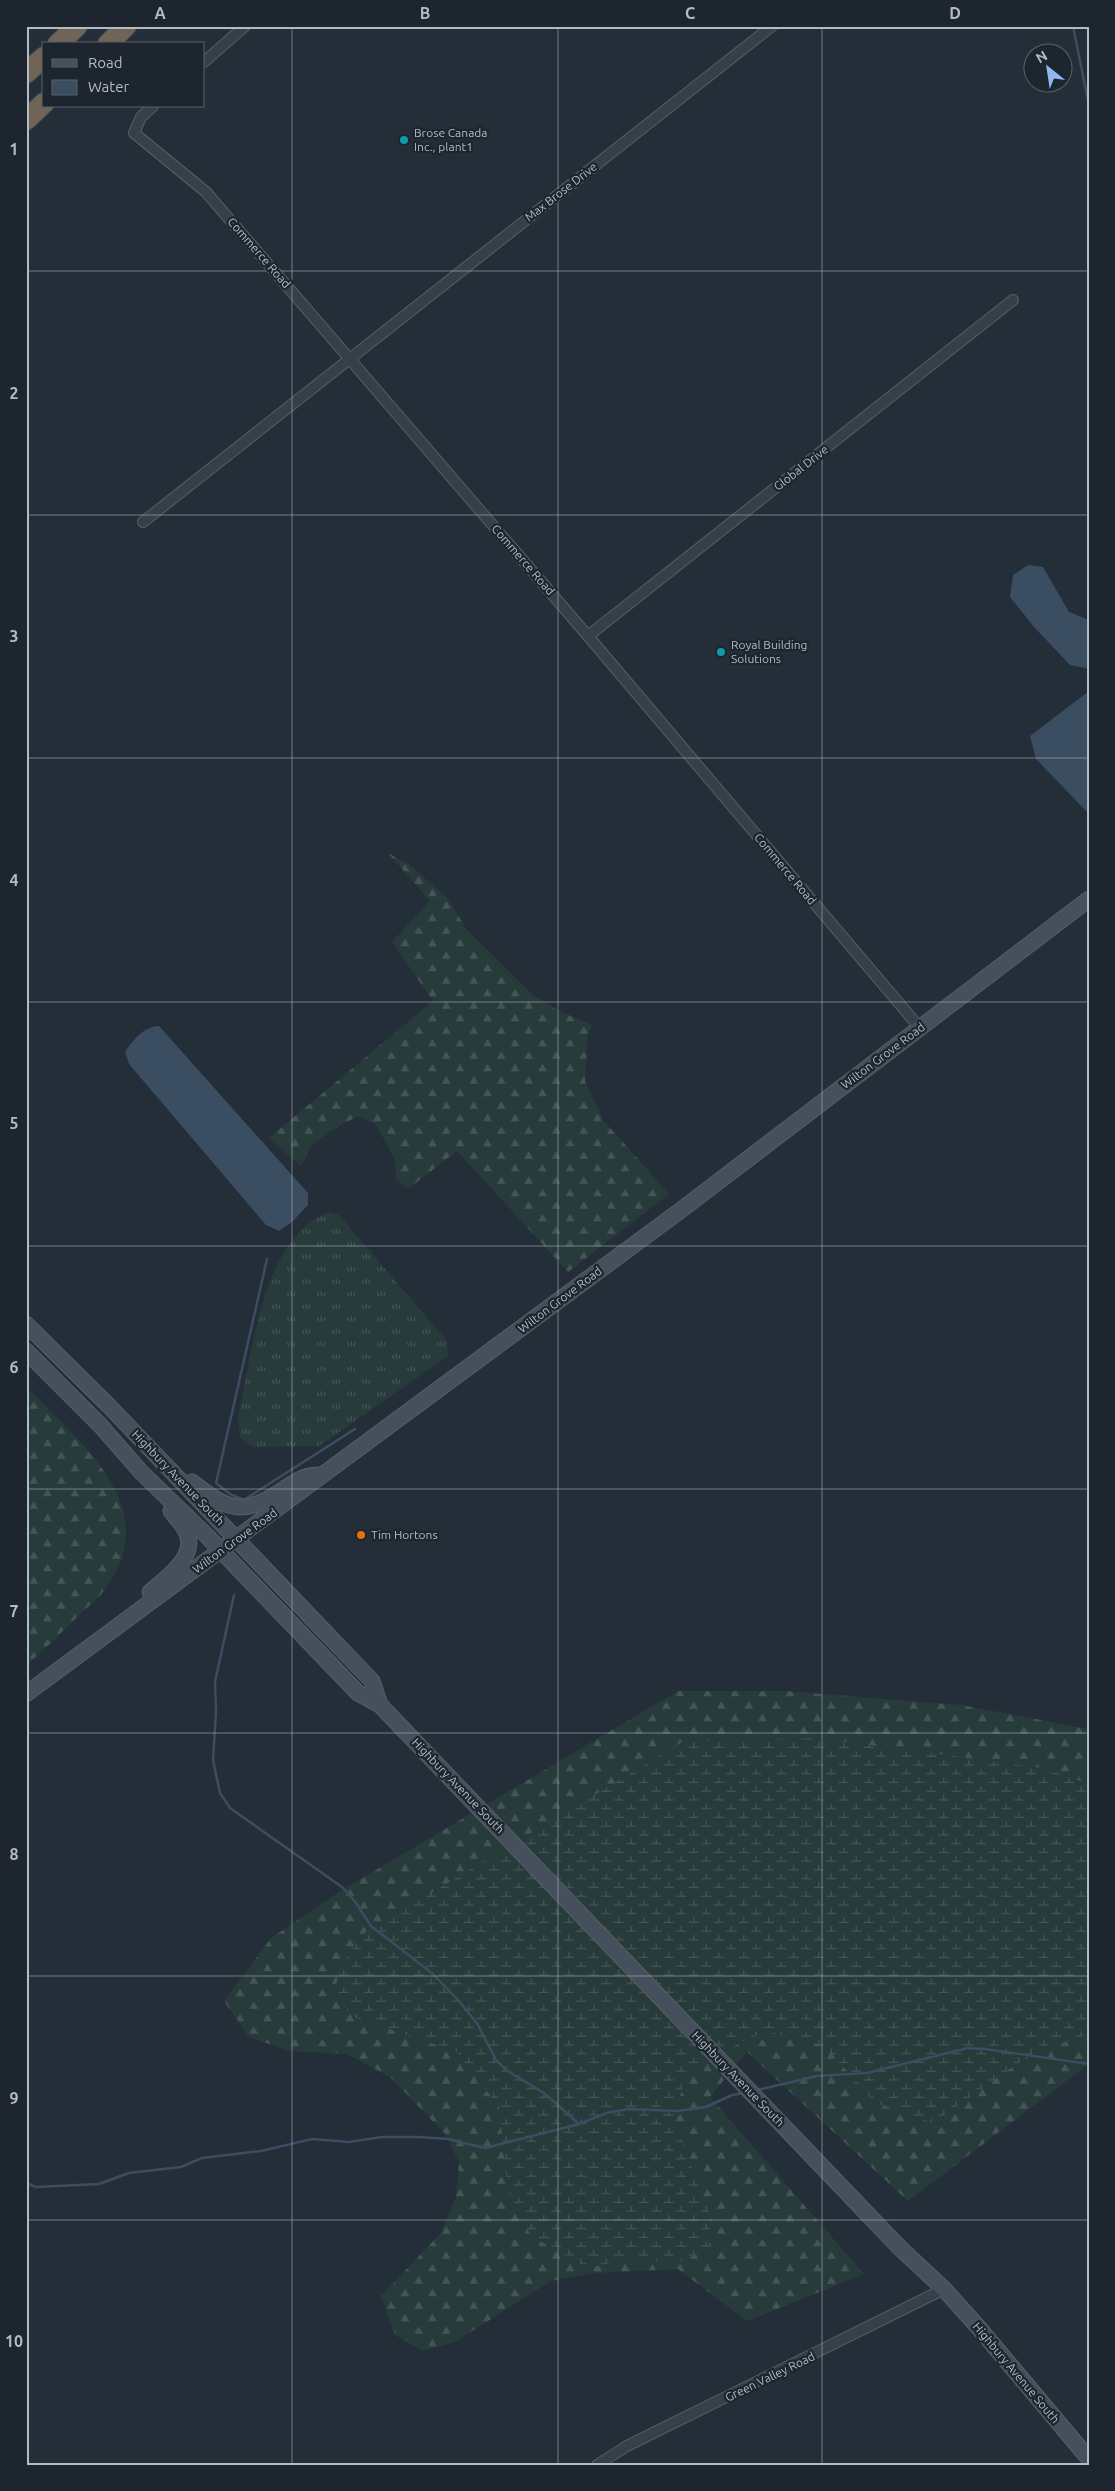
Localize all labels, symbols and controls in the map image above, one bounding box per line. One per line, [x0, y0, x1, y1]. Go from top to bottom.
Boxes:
text: A [154, 4, 166, 22]
text: B [420, 4, 430, 22]
text: C [685, 4, 695, 22]
text: D [949, 4, 961, 22]
legend [42, 42, 205, 108]
north arrow [1022, 42, 1072, 92]
text: N [1033, 47, 1050, 66]
text: Road [88, 54, 123, 71]
text: Water [88, 78, 129, 95]
place label: Brose Canada Inc., plant1 [414, 126, 488, 153]
marker: Brose Canada Inc., plant1 [398, 134, 410, 146]
text: 1 [9, 140, 19, 158]
street label: Max Brose Drive [522, 160, 599, 224]
street label: Commerce Road [225, 215, 293, 290]
text: 2 [9, 384, 19, 402]
street label: Global Drive [771, 442, 831, 493]
street label: Commerce Road [489, 522, 557, 597]
text: 3 [9, 627, 19, 645]
place label: Royal Building Solutions [731, 638, 808, 665]
marker: Royal Building Solutions [715, 646, 727, 658]
street label: Commerce Road [752, 830, 819, 907]
text: 4 [9, 871, 19, 889]
street label: Wilton Grove Road [838, 1020, 927, 1091]
text: 5 [9, 1114, 19, 1132]
street label: Wilton Grove Road [515, 1264, 604, 1335]
text: 6 [9, 1358, 19, 1376]
street label: Highbury Avenue South [130, 1427, 227, 1528]
street label: Wilton Grove Road [190, 1506, 279, 1576]
place label: Tim Hortons [371, 1528, 438, 1541]
marker: Tim Hortons [355, 1529, 367, 1541]
text: 7 [9, 1602, 19, 1620]
street label: Highbury Avenue South [410, 1735, 507, 1836]
text: 8 [9, 1845, 19, 1863]
street label: Highbury Avenue South [690, 2028, 787, 2129]
text: 9 [9, 2089, 19, 2107]
street label: Highbury Avenue South [971, 2320, 1062, 2426]
text: 10 [5, 2332, 23, 2350]
street label: Green Valley Road [723, 2349, 817, 2404]

